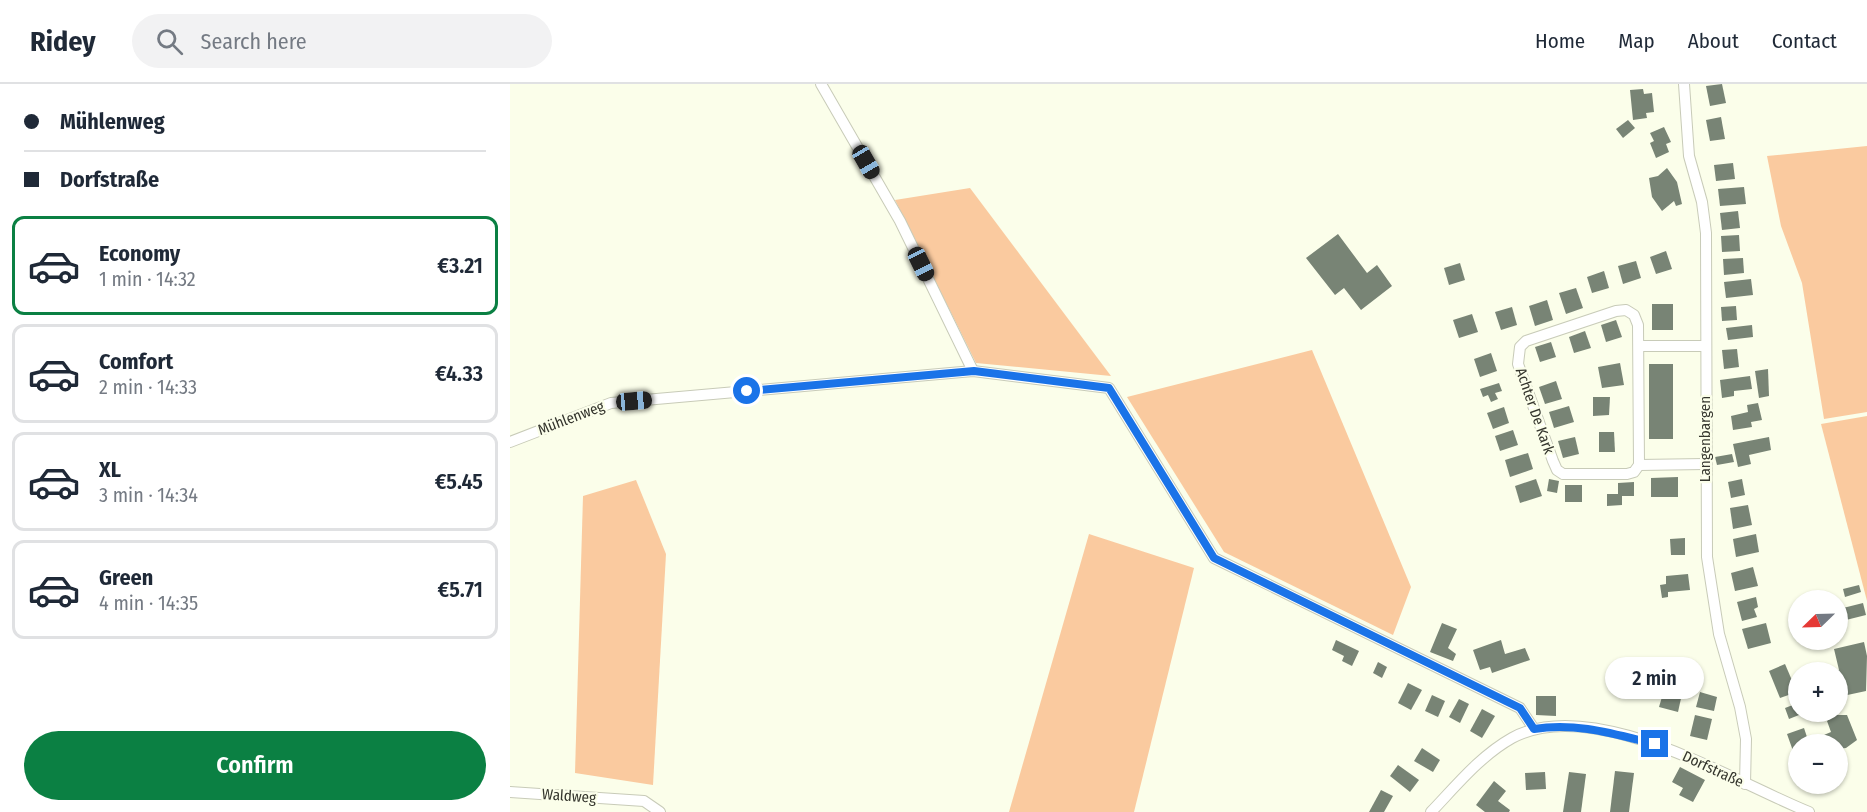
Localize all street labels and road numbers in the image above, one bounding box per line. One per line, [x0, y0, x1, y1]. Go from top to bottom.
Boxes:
street label: Achter De Kark [1512, 365, 1558, 457]
street label: Langenbargen [1696, 396, 1714, 482]
street label: Mühlenweg [535, 397, 607, 439]
street label: Dorfstraße [1680, 747, 1746, 791]
street label: Waldweg [541, 785, 597, 807]

